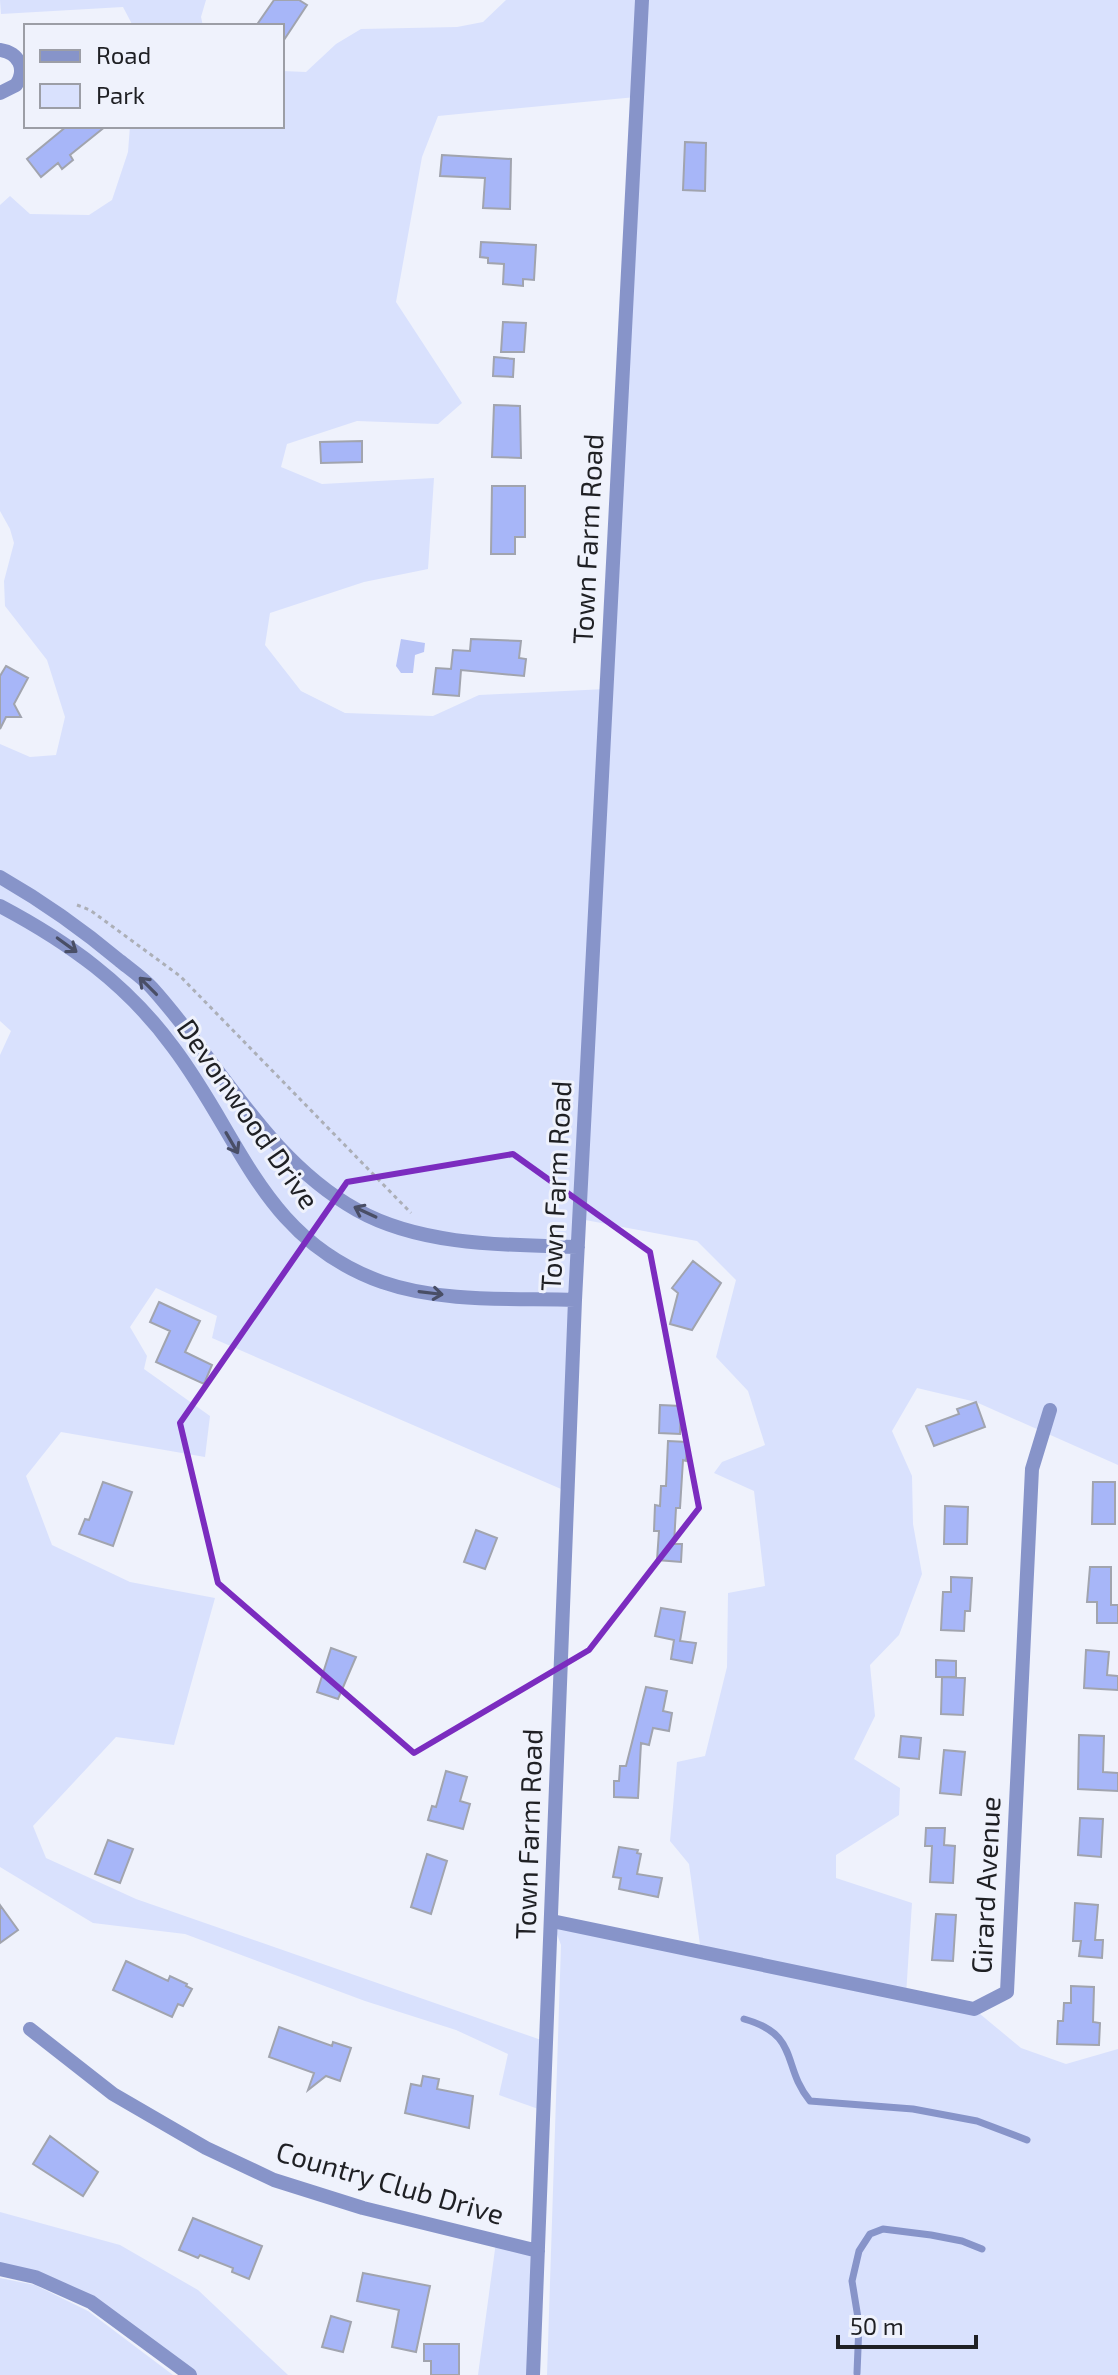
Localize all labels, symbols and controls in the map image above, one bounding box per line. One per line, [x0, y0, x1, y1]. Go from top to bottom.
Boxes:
legend [24, 24, 284, 128]
text: Road [96, 40, 151, 69]
text: Park [96, 80, 145, 109]
street label: Town Farm Road [565, 433, 609, 645]
one-way arrow [56, 937, 78, 953]
one-way arrow [139, 977, 158, 996]
street label: Devonwood Drive [171, 1012, 327, 1215]
street label: Town Farm Road [533, 1080, 577, 1292]
one-way arrow [225, 1130, 240, 1154]
one-way arrow [353, 1204, 377, 1219]
one-way arrow [417, 1285, 444, 1300]
street label: Town Farm Road [507, 1728, 549, 1940]
street label: Girard Avenue [963, 1795, 1007, 1974]
street label: Country Club Drive [272, 2133, 508, 2231]
scale bar [838, 2299, 976, 2349]
text: 50 m [850, 2311, 904, 2340]

